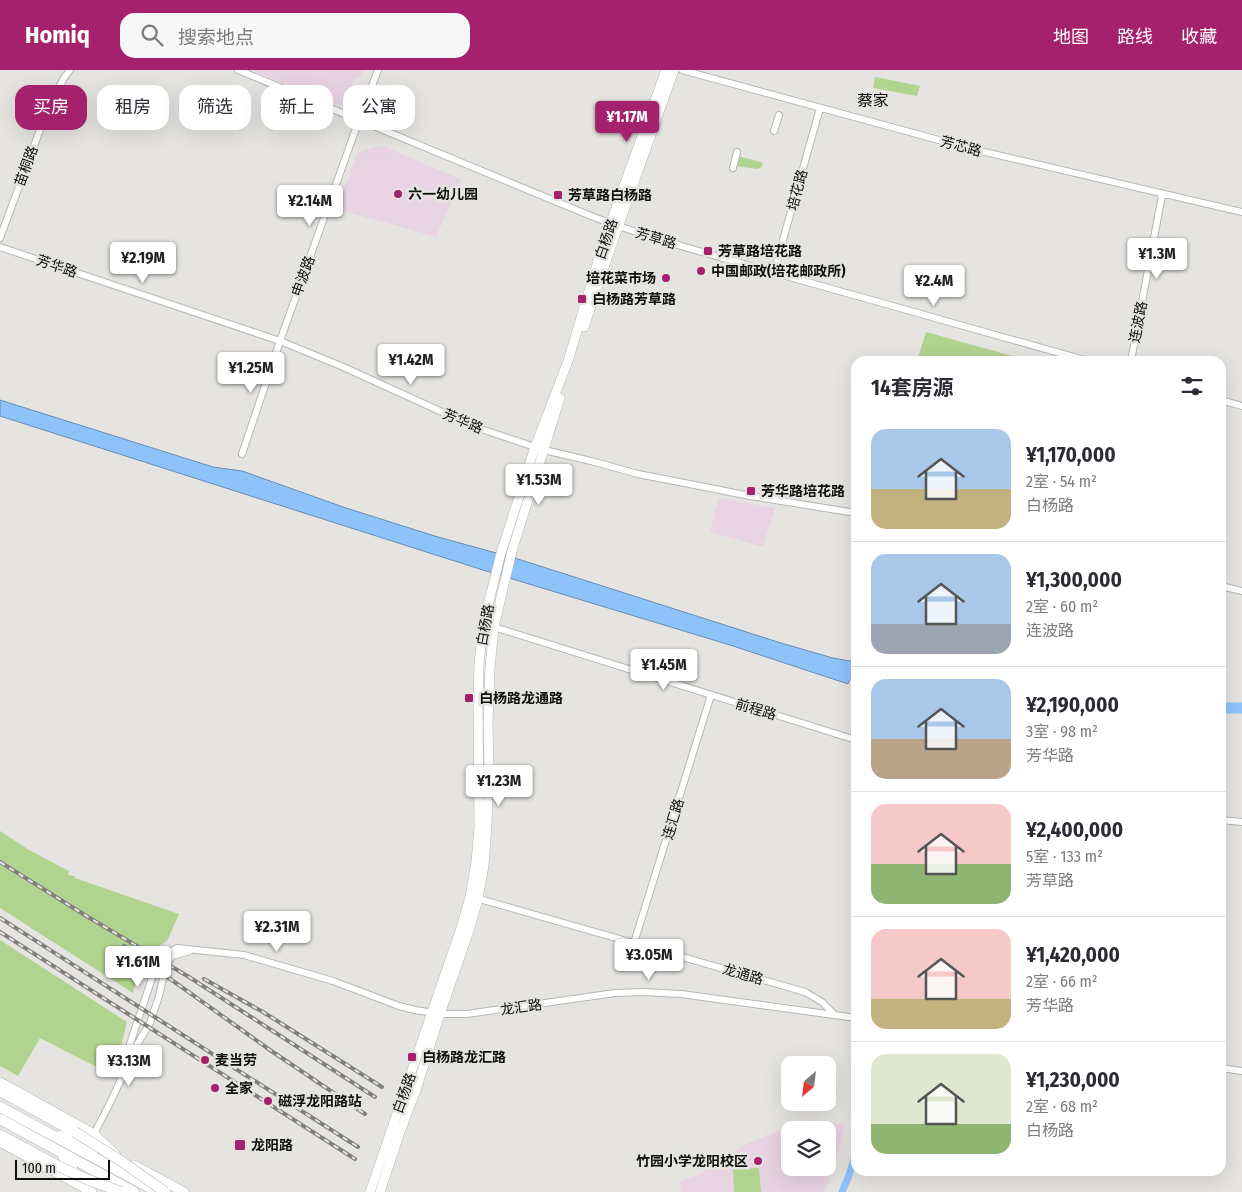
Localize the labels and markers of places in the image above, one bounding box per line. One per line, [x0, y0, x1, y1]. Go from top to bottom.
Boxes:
pin: ¥1.17M [586, 100, 668, 143]
pin: ¥2.14M [269, 184, 351, 227]
place label: 六一幼儿园 [408, 186, 478, 203]
place label: 芳草路白杨路 [568, 187, 652, 204]
marker: 六一幼儿园 [392, 188, 404, 200]
marker: 芳草路白杨路 [552, 189, 564, 201]
pin: ¥1.3M [1122, 238, 1192, 280]
pin: ¥2.19M [102, 242, 184, 284]
place label: 芳草路培花路 [718, 243, 802, 260]
marker: 芳草路培花路 [702, 245, 714, 257]
place label: 中国邮政(培花邮政所) [711, 263, 845, 280]
pin: ¥2.4M [899, 264, 969, 307]
marker: 中国邮政(培花邮政所) [695, 265, 707, 277]
place label: 培花菜市场 [586, 270, 656, 287]
marker: 培花菜市场 [660, 272, 672, 284]
place label: 白杨路芳草路 [592, 291, 676, 308]
marker: 白杨路芳草路 [576, 293, 588, 305]
pin: ¥1.42M [370, 344, 452, 386]
pin: ¥1.25M [210, 352, 292, 394]
pin: ¥1.53M [498, 464, 580, 506]
place label: 芳华路培花路 [761, 483, 845, 500]
marker: 芳华路培花路 [745, 485, 757, 497]
pin: ¥1.45M [623, 648, 705, 691]
place label: 白杨路龙通路 [479, 690, 563, 707]
marker: 白杨路龙通路 [463, 692, 475, 704]
pin: ¥1.23M [458, 764, 540, 807]
pin: ¥2.31M [236, 910, 318, 953]
pin: ¥3.05M [608, 938, 690, 981]
pin: ¥1.61M [97, 946, 179, 988]
pin: ¥3.13M [88, 1044, 170, 1087]
place label: 白杨路龙汇路 [422, 1049, 506, 1066]
marker: 白杨路龙汇路 [406, 1051, 418, 1063]
place label: 麦当劳 [215, 1052, 257, 1069]
marker: 麦当劳 [199, 1054, 211, 1066]
place label: 全家 [225, 1080, 253, 1097]
marker: 全家 [209, 1082, 221, 1094]
place label: 磁浮龙阳路站 [278, 1093, 362, 1110]
marker: 磁浮龙阳路站 [262, 1095, 274, 1107]
place label: 龙阳路 [251, 1137, 293, 1154]
marker: 龙阳路 [233, 1138, 247, 1152]
place label: 竹园小学龙阳校区 [636, 1153, 748, 1170]
marker: 竹园小学龙阳校区 [752, 1155, 764, 1167]

